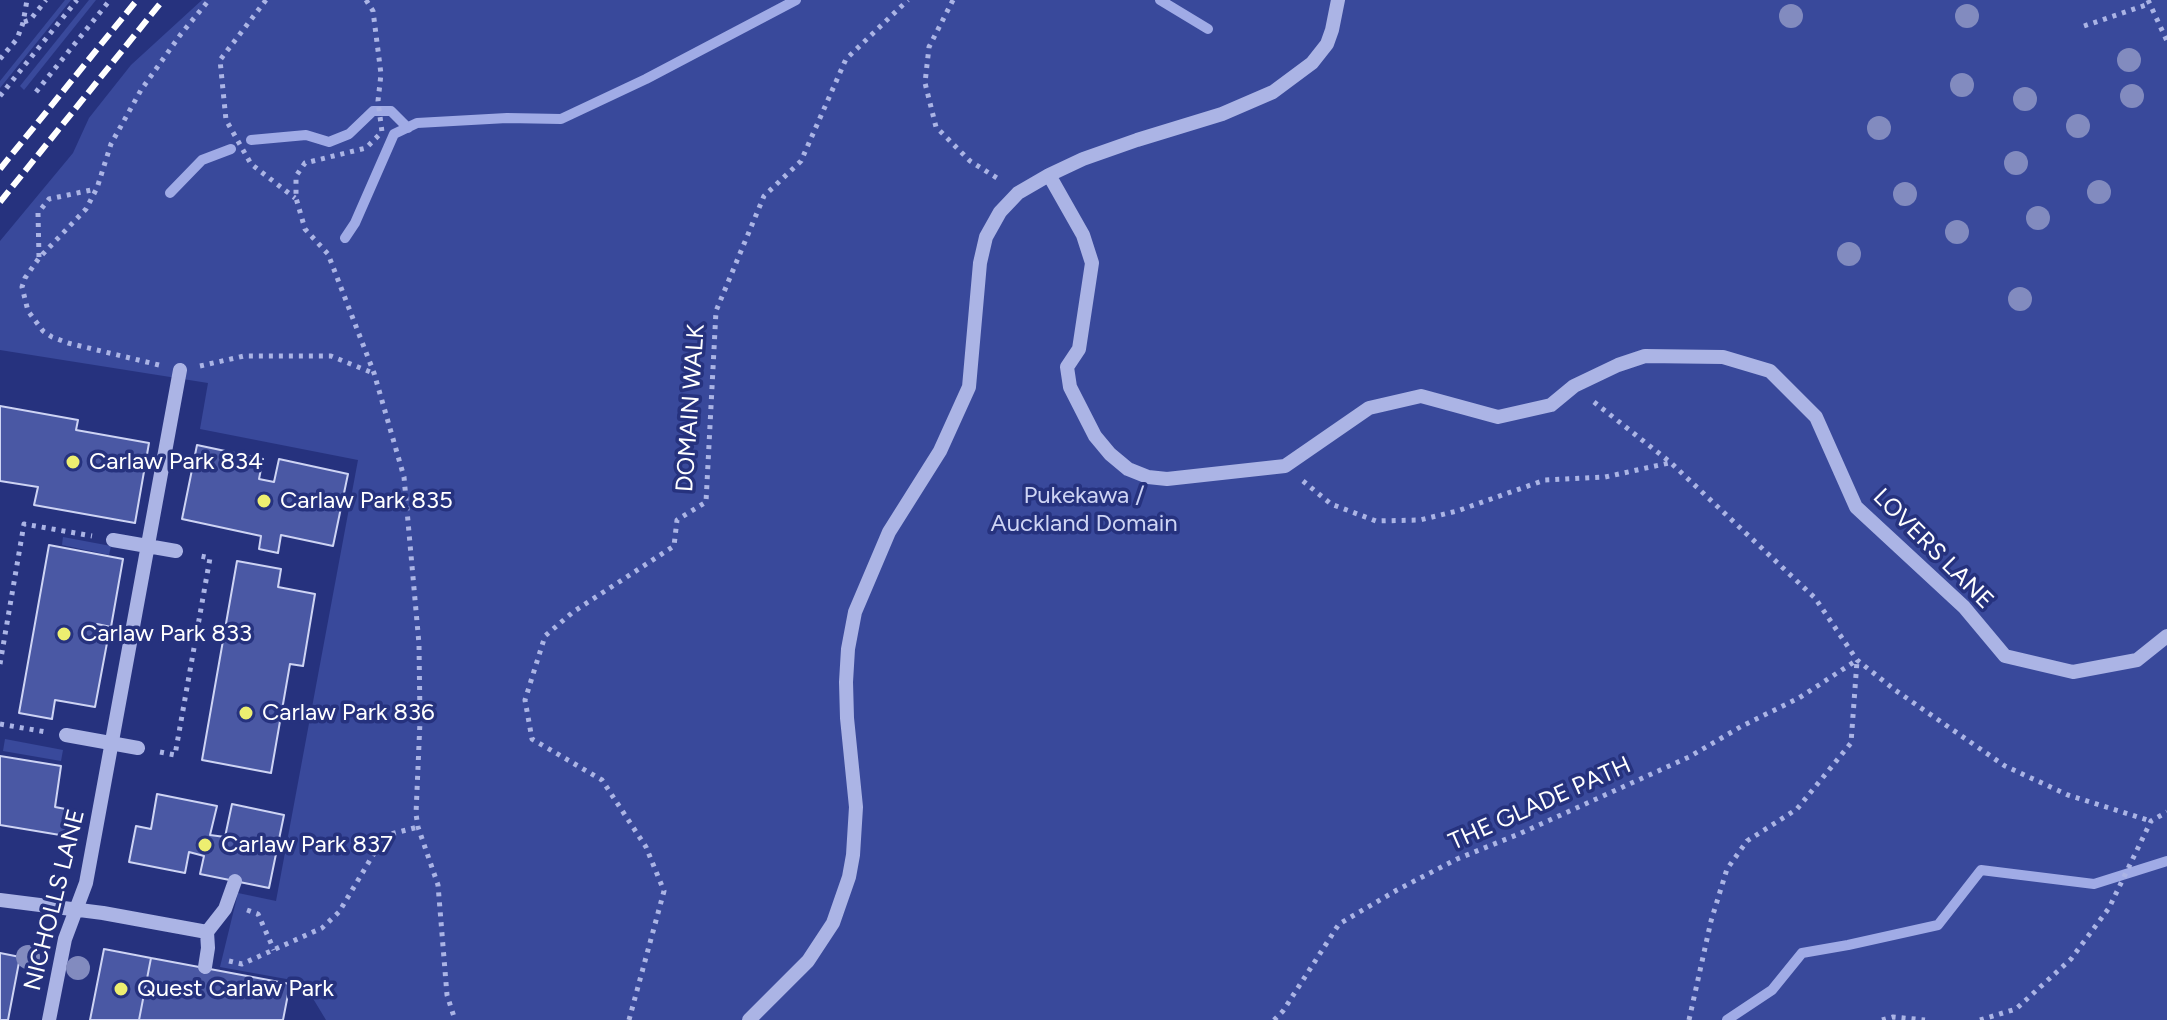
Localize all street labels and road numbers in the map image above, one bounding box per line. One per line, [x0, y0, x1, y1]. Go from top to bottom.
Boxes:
street label: DOMAIN WALK [671, 323, 711, 493]
street label: LOVERS LANE [1867, 483, 1999, 615]
street label: THE GLADE PATH [1445, 751, 1635, 857]
street label: NICHOLLS LANE [19, 806, 91, 994]

